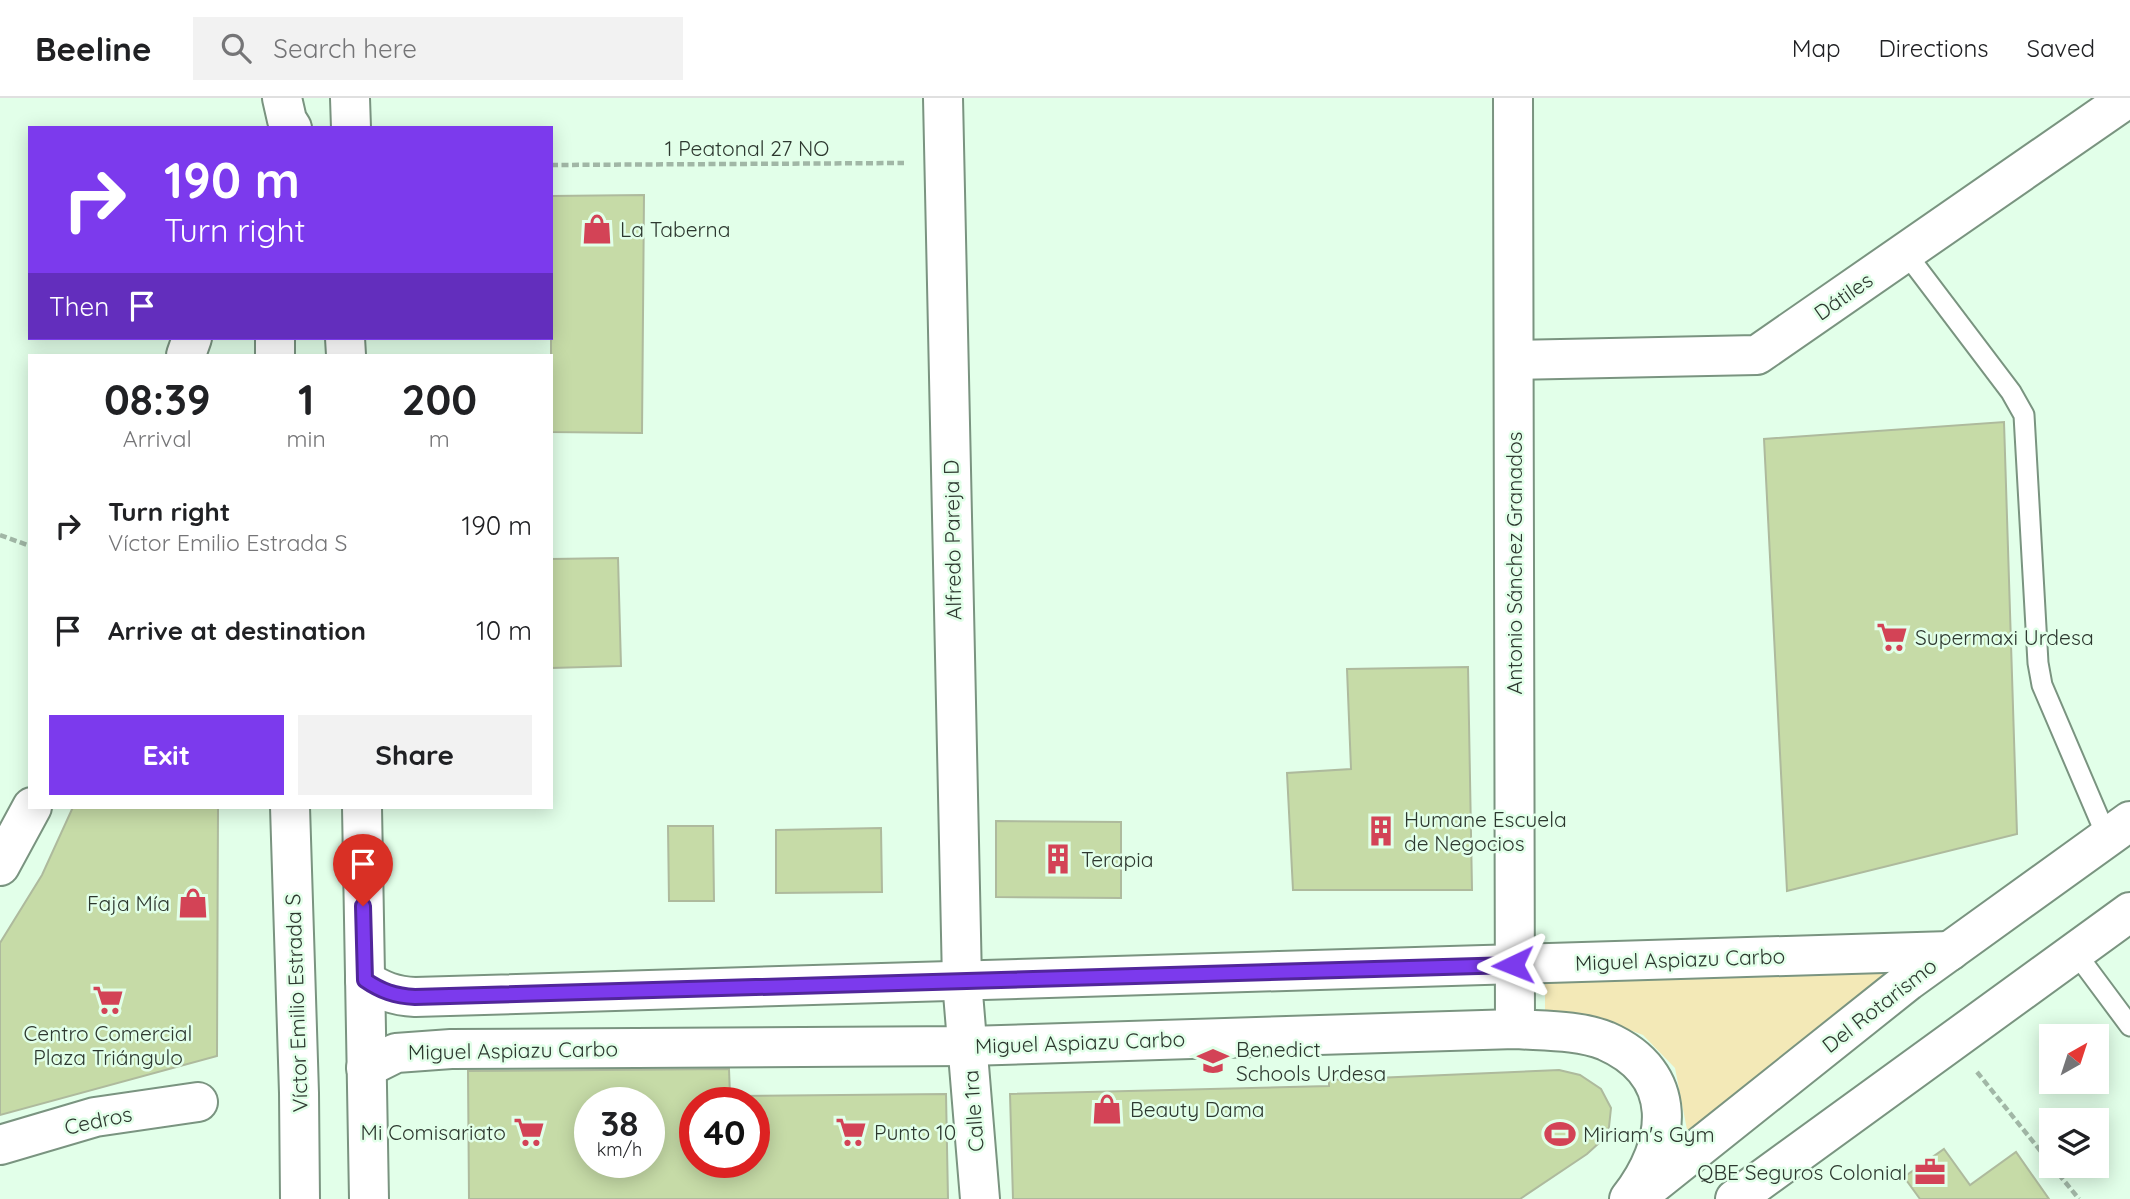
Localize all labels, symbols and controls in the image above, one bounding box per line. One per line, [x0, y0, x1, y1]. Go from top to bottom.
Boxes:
search box [193, 17, 683, 80]
text: Beeline [35, 28, 151, 69]
icon: search [217, 29, 255, 67]
text: Search here [273, 32, 417, 65]
text: Map [1792, 33, 1841, 63]
text: Directions [1879, 33, 1989, 63]
text: Saved [2027, 33, 2095, 63]
street label: 1 Peatonal 27 NO [665, 135, 829, 161]
text: 190 m [164, 149, 300, 210]
icon: right [49, 154, 140, 245]
text: Turn right [164, 210, 305, 250]
shop icon: La Taberna [580, 212, 614, 246]
place label: La Taberna [620, 216, 730, 242]
street label: Dátiles [1809, 266, 1877, 326]
icon: arrive [123, 287, 161, 325]
text: Then [49, 290, 109, 323]
text: 08:39 [104, 373, 211, 426]
text: 1 [298, 373, 314, 426]
text: 200 [402, 373, 477, 426]
text: Arrival [123, 424, 192, 453]
text: min [287, 424, 326, 453]
text: m [429, 424, 450, 453]
street label: Antonio Sánchez Granados [1501, 432, 1527, 694]
street label: Alfredo Pareja D [938, 460, 966, 620]
text: Turn right [108, 495, 230, 528]
icon: right [49, 507, 87, 545]
text: 190 m [462, 509, 532, 542]
text: Víctor Emilio Estrada S [108, 528, 347, 557]
icon: arrive [49, 612, 87, 650]
text: Arrive at destination [108, 614, 366, 647]
text: 10 m [476, 614, 532, 647]
supermarket icon: Supermaxi Urdesa [1875, 620, 1909, 654]
place label: Supermaxi Urdesa [1915, 624, 2094, 650]
button: Exit [49, 715, 284, 795]
button: Share [298, 715, 532, 795]
place label: Humane Escuela de Negocios [1404, 806, 1567, 856]
building icon: Humane Escuela de Negocios [1364, 814, 1398, 848]
pin [333, 834, 393, 906]
building icon: Terapia [1041, 842, 1075, 876]
icon: arrive [344, 845, 382, 883]
place label: Terapia [1081, 846, 1154, 872]
shop icon: Faja Mía [176, 886, 210, 920]
place label: Faja Mía [87, 890, 170, 916]
street label: Víctor Emilio Estrada S [279, 893, 313, 1113]
position arrow [1476, 928, 1550, 1002]
street label: Miguel Aspiazu Carbo [1574, 942, 1786, 976]
street label: Del Rotarismo [1816, 952, 1942, 1058]
supermarket icon: Centro Comercial Plaza Triángulo [91, 983, 125, 1017]
place label: Centro Comercial Plaza Triángulo [24, 1020, 192, 1070]
north arrow [2039, 1024, 2109, 1094]
map controls [2039, 1024, 2109, 1178]
street label: Miguel Aspiazu Carbo [974, 1025, 1186, 1059]
street label: Miguel Aspiazu Carbo [408, 1035, 618, 1065]
place label: Benedict Schools Urdesa [1236, 1036, 1386, 1086]
school or university icon: Benedict Schools Urdesa [1196, 1044, 1230, 1078]
street label: Calle 1ra [957, 1069, 989, 1153]
speed limit sign: 40 [679, 1087, 770, 1178]
shop icon: Beauty Dama [1090, 1092, 1124, 1126]
place label: Beauty Dama [1130, 1096, 1265, 1122]
street label: Cedros [62, 1100, 134, 1140]
text: 38 [601, 1101, 638, 1145]
button: layers [2039, 1108, 2109, 1178]
supermarket icon: Mi Comisariato [512, 1115, 546, 1149]
supermarket icon: Punto 10 [834, 1115, 868, 1149]
sports icon: Miriam's Gym [1543, 1117, 1577, 1151]
place label: Mi Comisariato [361, 1119, 506, 1145]
place label: Punto 10 [874, 1119, 956, 1145]
place label: Miriam's Gym [1583, 1121, 1715, 1147]
text: km/h [597, 1138, 642, 1161]
office icon: QBE Seguros Colonial [1913, 1155, 1947, 1189]
place label: QBE Seguros Colonial [1697, 1159, 1907, 1185]

